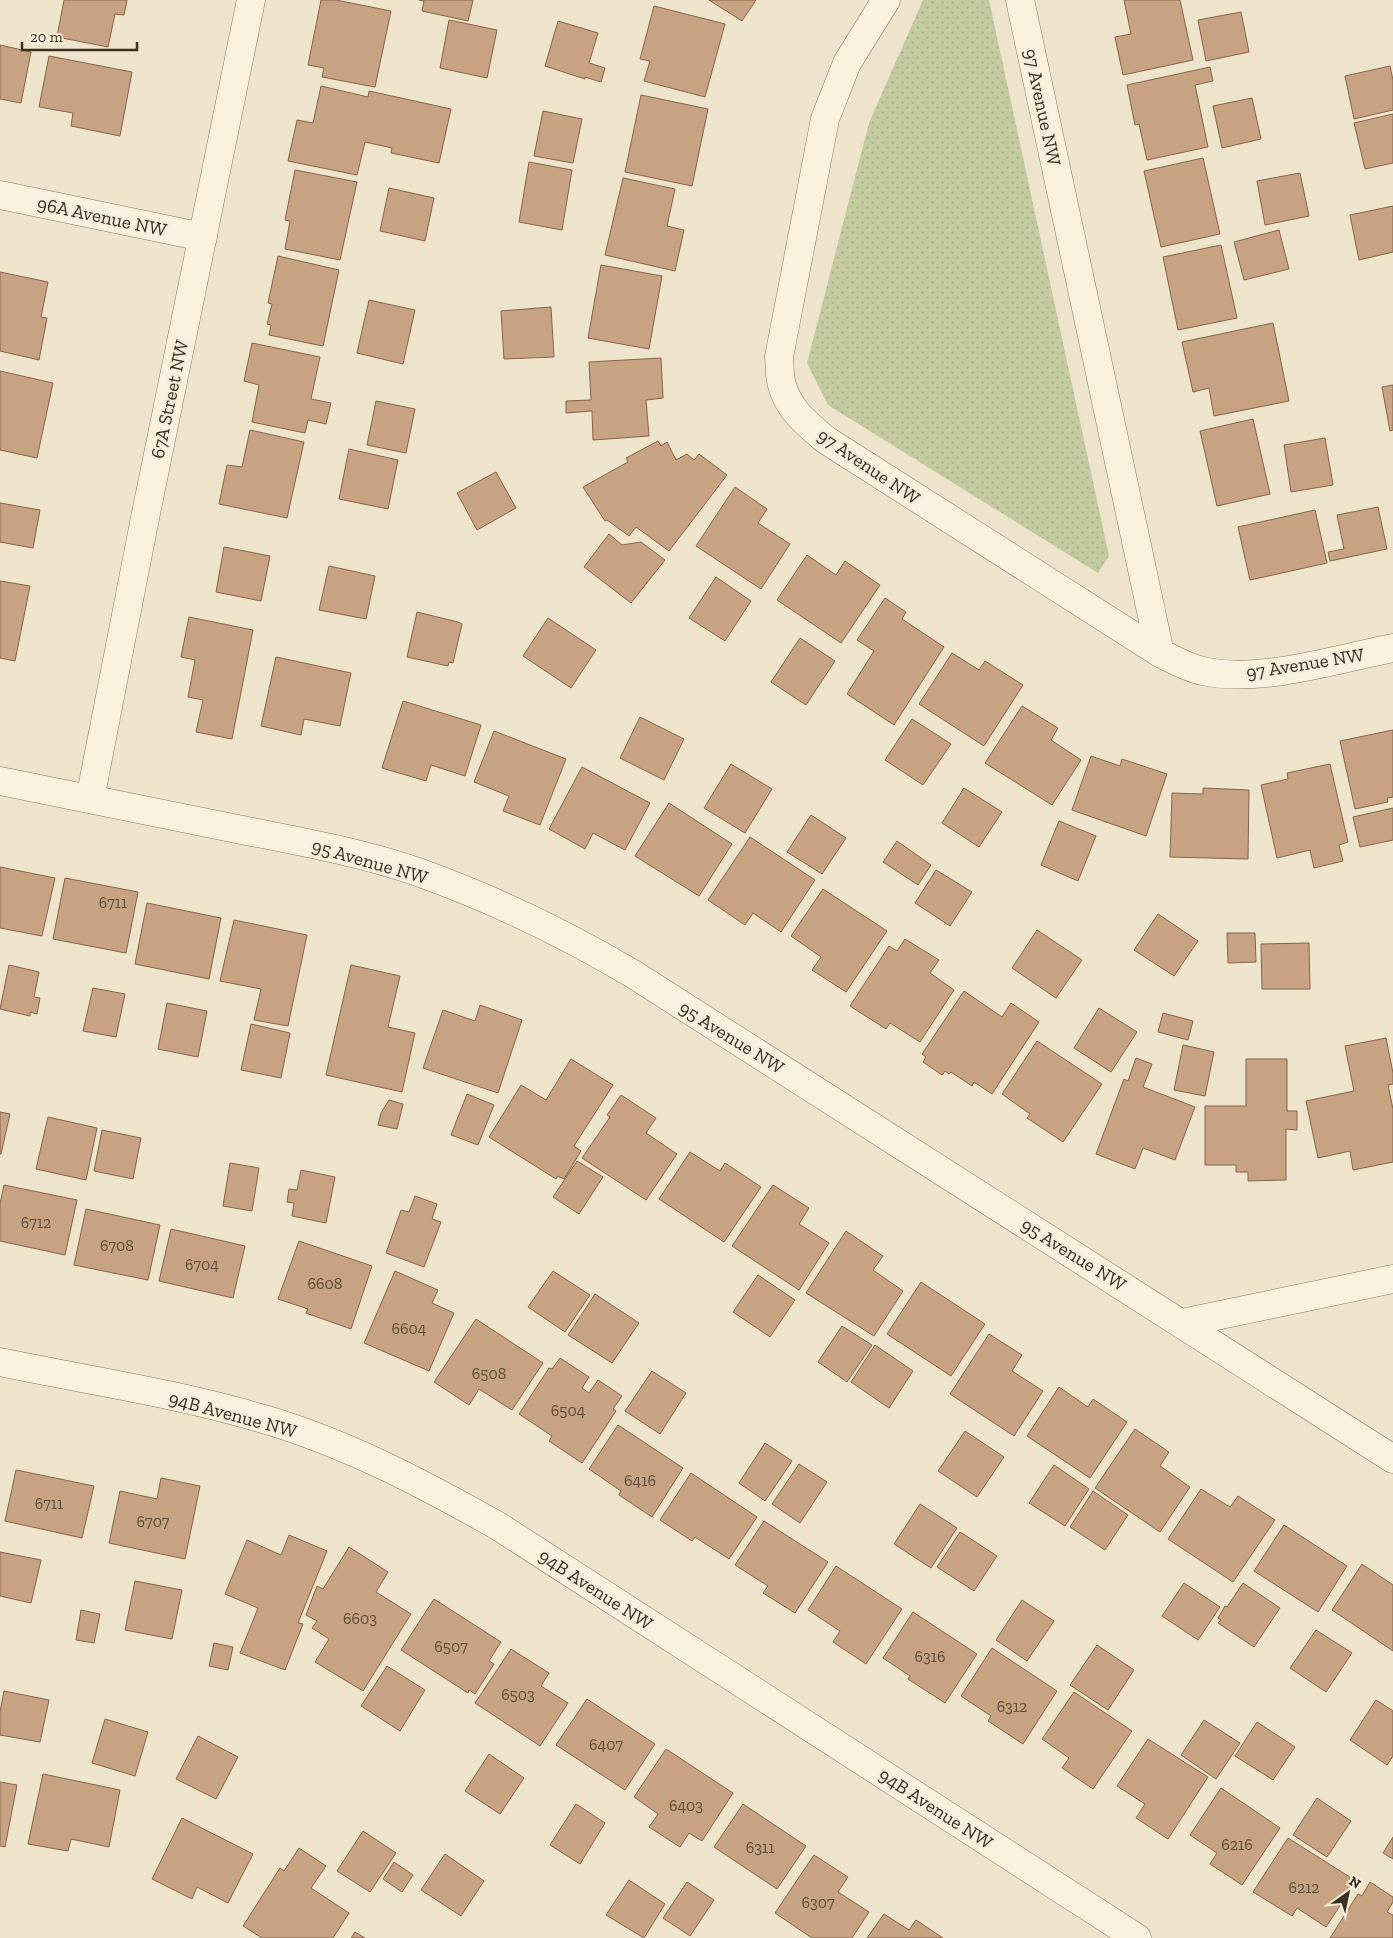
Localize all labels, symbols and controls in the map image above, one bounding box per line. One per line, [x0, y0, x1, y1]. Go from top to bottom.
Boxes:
scale bar [22, 20, 138, 52]
text: 20 m [30, 28, 63, 46]
street label: 97 Avenue NW [1019, 46, 1066, 168]
street label: 96A Avenue NW [35, 192, 169, 241]
street label: 67A Street NW [146, 338, 193, 460]
street label: 97 Avenue NW [813, 424, 925, 509]
street label: 97 Avenue NW [1244, 643, 1366, 684]
street label: 95 Avenue NW [309, 834, 431, 889]
house number: 6711 [99, 893, 127, 912]
street label: 95 Avenue NW [675, 996, 789, 1079]
house number: 6712 [21, 1213, 51, 1232]
street label: 95 Avenue NW [1017, 1213, 1131, 1296]
house number: 6708 [100, 1236, 134, 1255]
house number: 6704 [185, 1255, 219, 1274]
house number: 6608 [308, 1274, 342, 1293]
house number: 6604 [392, 1319, 427, 1338]
house number: 6508 [472, 1364, 506, 1383]
street label: 94B Avenue NW [166, 1386, 300, 1443]
house number: 6504 [551, 1401, 586, 1420]
house number: 6416 [624, 1471, 656, 1490]
house number: 6711 [35, 1494, 63, 1513]
house number: 6707 [137, 1512, 170, 1531]
street label: 94B Avenue NW [534, 1544, 657, 1635]
house number: 6603 [343, 1609, 377, 1628]
house number: 6507 [434, 1637, 468, 1656]
house number: 6316 [915, 1647, 945, 1666]
house number: 6503 [501, 1685, 535, 1704]
house number: 6312 [997, 1697, 1027, 1716]
house number: 6407 [589, 1735, 623, 1754]
street label: 94B Avenue NW [874, 1763, 997, 1854]
house number: 6403 [669, 1796, 703, 1815]
house number: 6216 [1221, 1835, 1253, 1854]
house number: 6311 [746, 1838, 774, 1857]
north arrow [1323, 1868, 1373, 1918]
text: N [1346, 1872, 1364, 1893]
house number: 6212 [1288, 1878, 1320, 1897]
house number: 6307 [801, 1893, 835, 1912]

